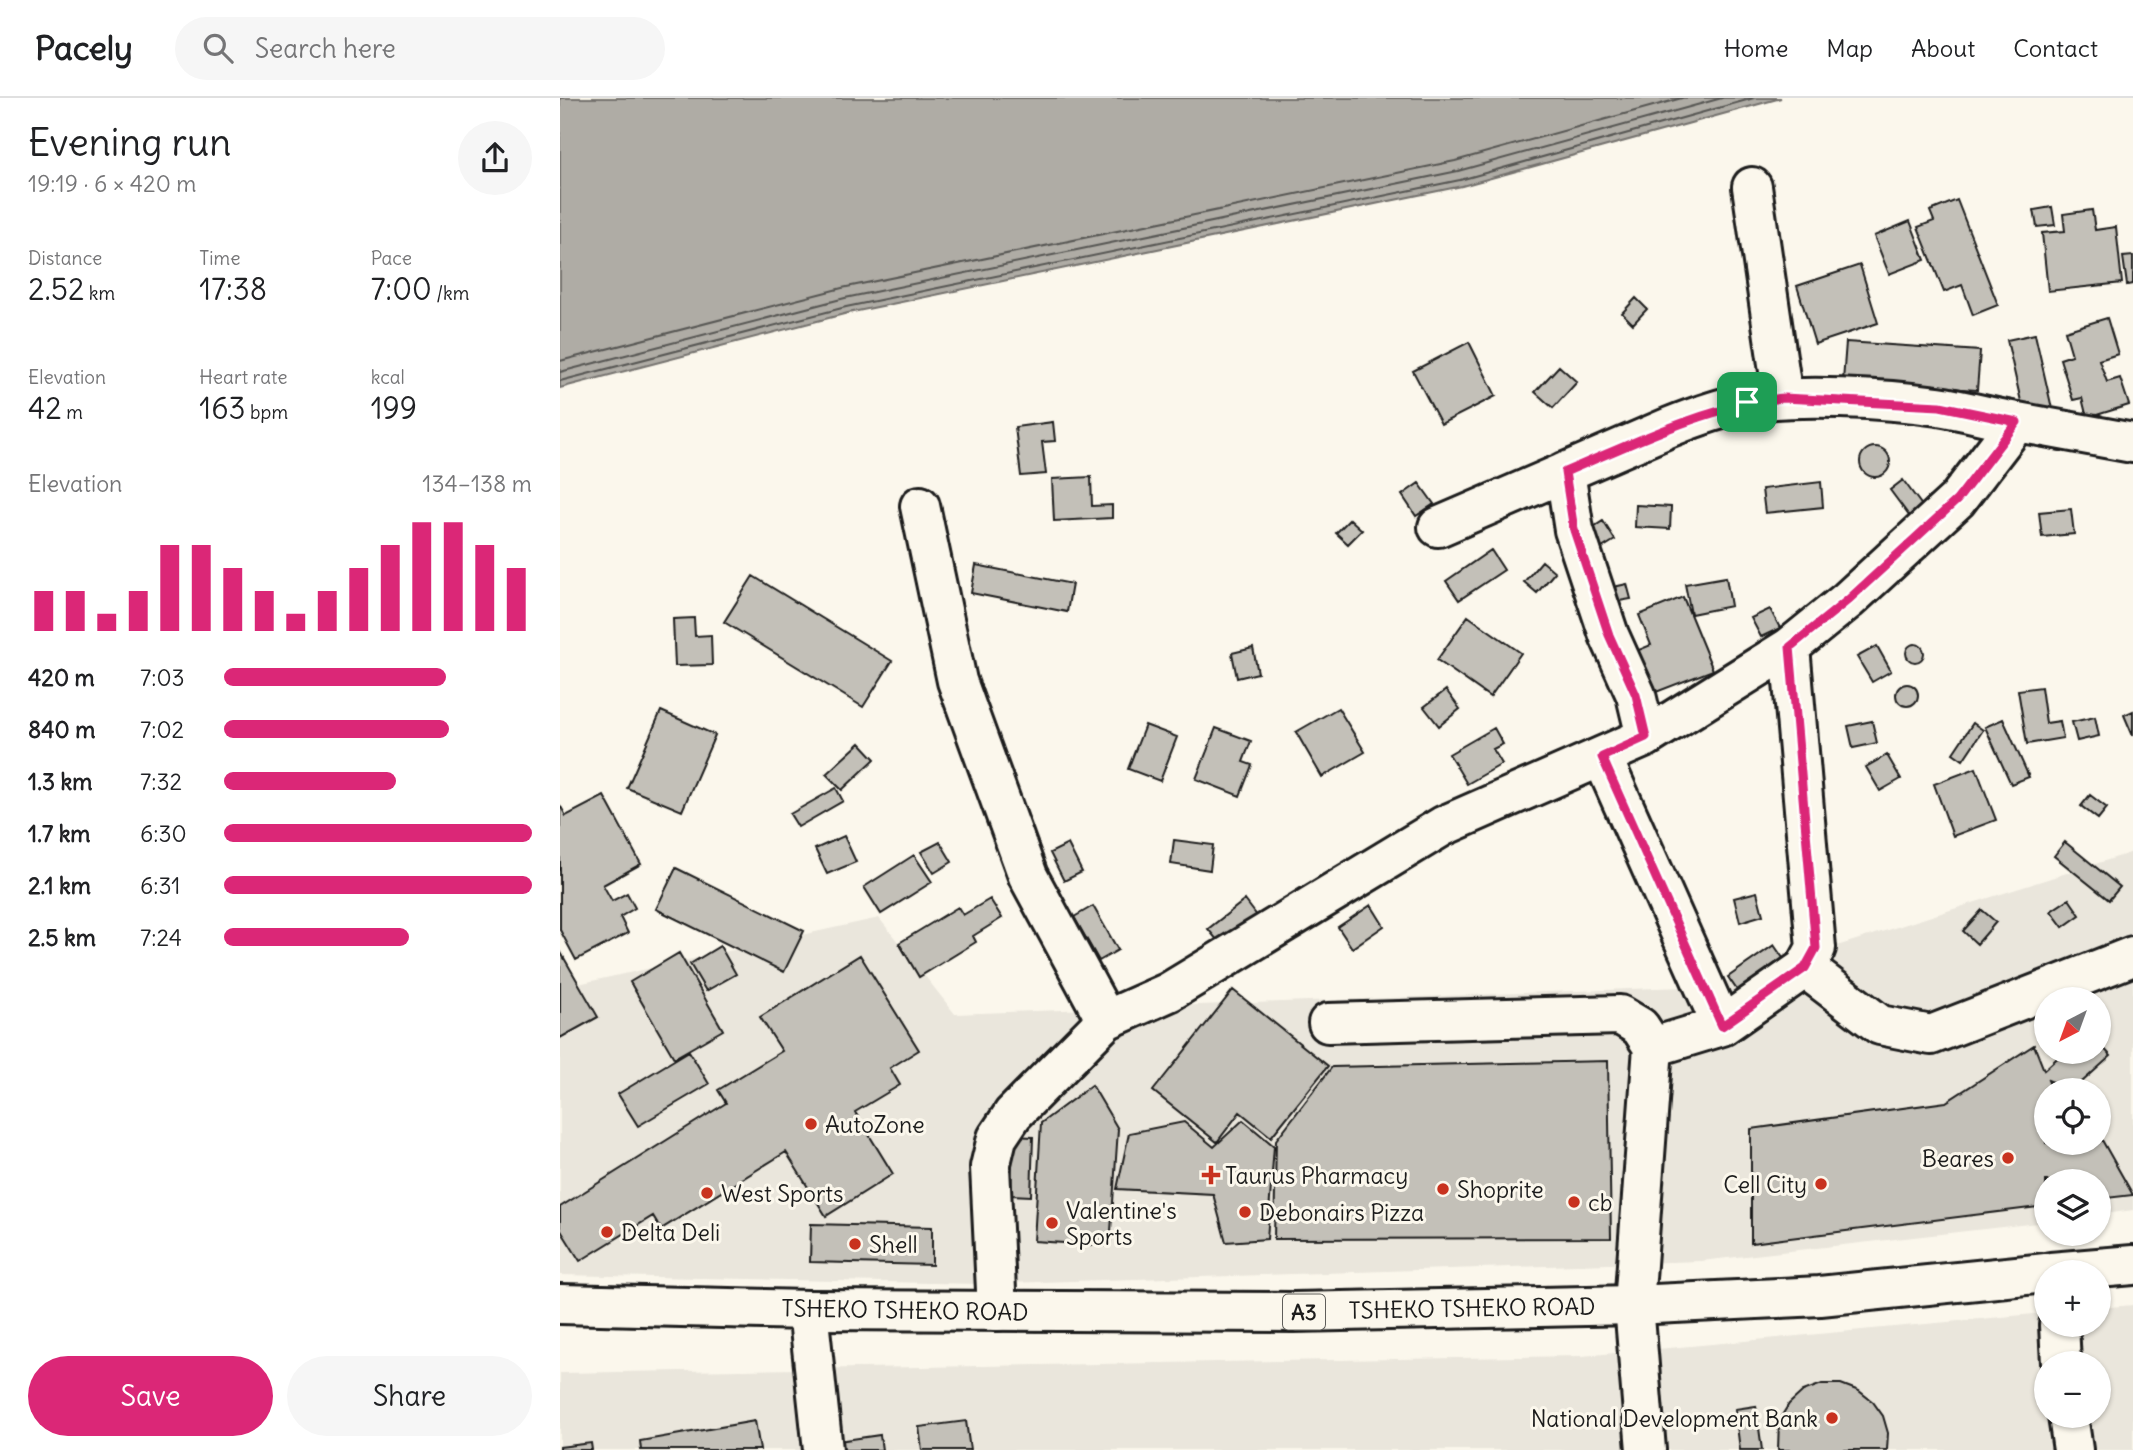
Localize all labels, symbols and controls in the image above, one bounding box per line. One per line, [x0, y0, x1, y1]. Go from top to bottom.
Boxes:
search box [175, 17, 665, 80]
text: Pacely [35, 27, 133, 69]
icon: search [199, 29, 237, 67]
text: Search here [255, 32, 396, 65]
text: Home [1724, 33, 1788, 63]
text: Map [1826, 33, 1873, 63]
text: About [1911, 33, 1975, 63]
text: Contact [2013, 33, 2098, 63]
text: Evening run [28, 119, 231, 166]
button: share [458, 121, 532, 195]
text: 19:19 · 6 × 420 m [28, 169, 196, 198]
text: Distance [28, 246, 102, 270]
text: Time [199, 246, 240, 270]
text: Pace [371, 246, 412, 270]
text: 2.52 [28, 270, 84, 308]
text: 17:38 [199, 270, 267, 308]
text: 7:00 [371, 270, 432, 308]
text: km [84, 281, 115, 305]
text: /km [432, 281, 469, 305]
text: Elevation [28, 365, 106, 389]
text: Heart rate [199, 365, 287, 389]
text: kcal [371, 365, 405, 389]
pin [1717, 372, 1777, 432]
icon: arrive [1728, 383, 1766, 421]
text: 42 [28, 389, 62, 427]
text: 163 [199, 389, 246, 427]
text: 199 [371, 389, 417, 427]
text: m [62, 400, 83, 424]
text: bpm [246, 400, 288, 424]
text: Elevation [28, 469, 122, 498]
text: 134–138 m [422, 469, 532, 498]
text: 420 m [28, 663, 95, 692]
text: 7:03 [140, 663, 185, 692]
text: 840 m [28, 715, 95, 744]
text: 7:02 [140, 715, 184, 744]
text: 1.3 km [28, 767, 92, 796]
text: 7:32 [140, 767, 182, 796]
text: 1.7 km [28, 819, 91, 848]
text: 6:30 [140, 819, 187, 848]
text: 2.1 km [28, 871, 91, 900]
text: 6:31 [140, 871, 180, 900]
text: 2.5 km [28, 923, 96, 952]
text: 7:24 [140, 923, 182, 952]
north arrow [2034, 987, 2110, 1064]
map controls [2034, 987, 2111, 1428]
button: locate [2034, 1078, 2111, 1155]
place label: AutoZone [825, 1110, 925, 1139]
marker: AutoZone [803, 1116, 819, 1132]
place label: Beares [1922, 1144, 1994, 1173]
marker: Beares [2000, 1150, 2016, 1166]
place label: Taurus Pharmacy [1225, 1161, 1408, 1190]
marker: Taurus Pharmacy [1203, 1167, 1219, 1183]
button: layers [2034, 1169, 2111, 1246]
place label: Cell City [1723, 1170, 1807, 1199]
place label: Shoprite [1457, 1175, 1544, 1204]
marker: Cell City [1813, 1176, 1829, 1192]
place label: West Sports [721, 1179, 844, 1208]
marker: Shoprite [1435, 1181, 1451, 1197]
marker: West Sports [699, 1185, 715, 1201]
place label: cb [1588, 1188, 1612, 1217]
marker: cb [1566, 1194, 1582, 1210]
place label: Valentine's Sports [1066, 1196, 1177, 1251]
place label: Debonairs Pizza [1259, 1198, 1424, 1227]
marker: Debonairs Pizza [1237, 1204, 1253, 1220]
marker: Valentine's Sports [1044, 1215, 1060, 1231]
place label: Delta Deli [621, 1218, 720, 1247]
marker: Delta Deli [599, 1224, 615, 1240]
place label: Shell [869, 1230, 918, 1259]
marker: Shell [847, 1236, 863, 1252]
button: + [2034, 1260, 2111, 1337]
street label: TSHEKO TSHEKO ROAD [1348, 1291, 1596, 1325]
street label: TSHEKO TSHEKO ROAD [781, 1293, 1029, 1327]
road number: A3 [1283, 1294, 1325, 1330]
button: − [2034, 1351, 2111, 1428]
button: Save [28, 1356, 273, 1436]
button: Share [287, 1356, 532, 1436]
place label: National Development Bank [1531, 1404, 1818, 1433]
marker: National Development Bank [1824, 1410, 1840, 1426]

